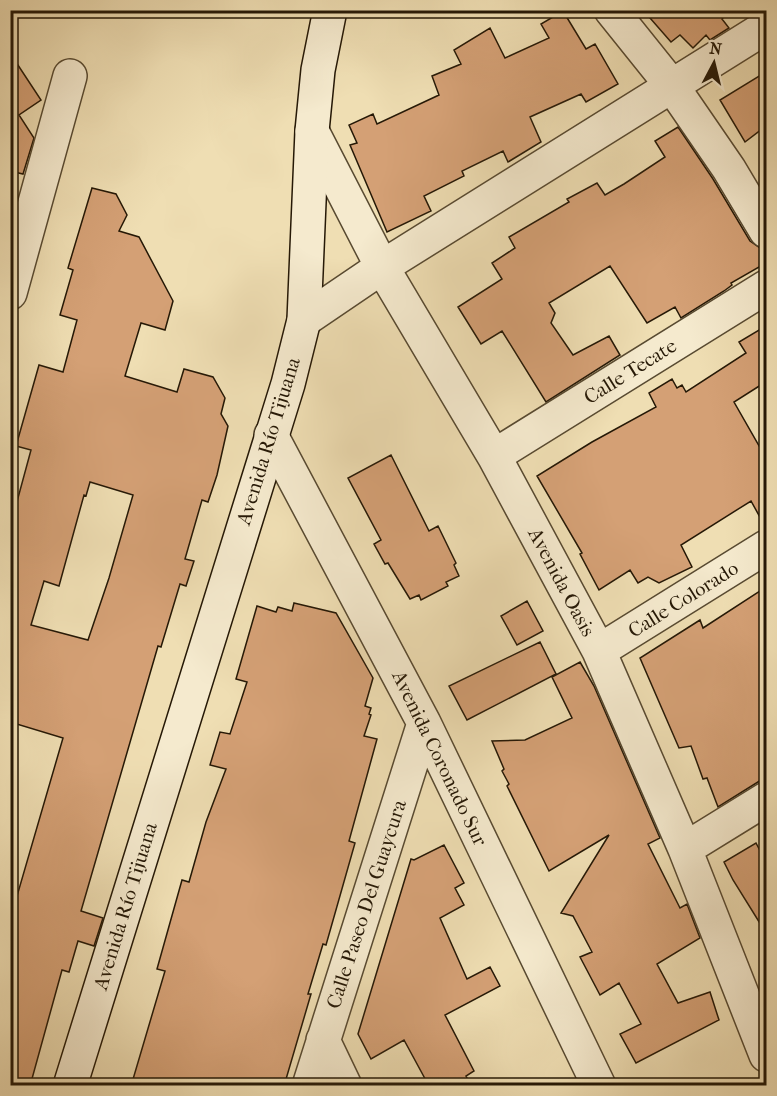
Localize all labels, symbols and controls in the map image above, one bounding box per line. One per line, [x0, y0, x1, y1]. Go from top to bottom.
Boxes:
north arrow [684, 33, 744, 93]
text: N [709, 38, 724, 59]
street label: Calle Tecate [580, 334, 681, 409]
street label: Avenida Río Tijuana [232, 354, 305, 529]
street label: Avenida Oasis [523, 523, 600, 640]
street label: Calle Colorado [624, 556, 743, 642]
street label: Avenida Coronado Sur [387, 666, 492, 850]
street label: Calle Paseo Del Guaycura [322, 796, 411, 1011]
street label: Avenida Río Tijuana [89, 819, 162, 994]

